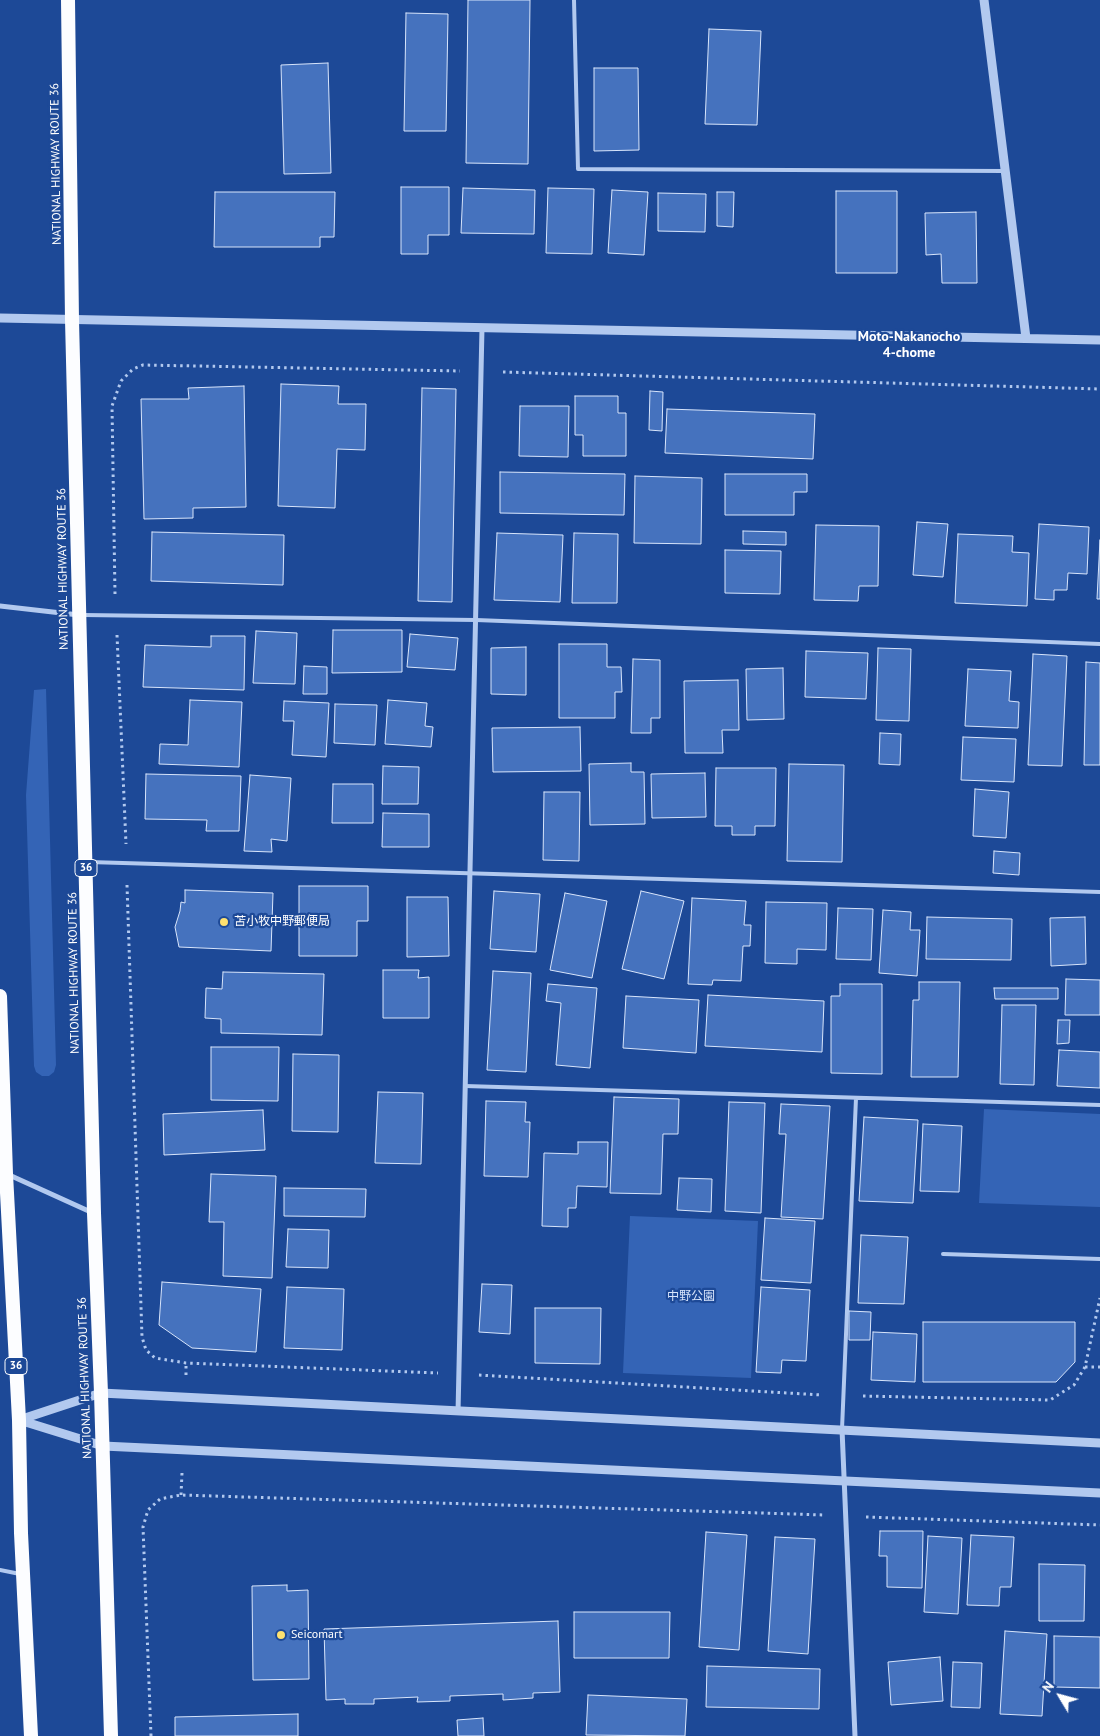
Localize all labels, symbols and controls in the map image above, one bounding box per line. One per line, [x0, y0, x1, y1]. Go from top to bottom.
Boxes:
street label: NATIONAL HIGHWAY ROUTE 36 [47, 83, 65, 245]
district label: Moto-Nakanocho 4-chome [858, 329, 960, 362]
street label: NATIONAL HIGHWAY ROUTE 36 [54, 488, 72, 650]
road number: 36 [75, 860, 97, 876]
street label: NATIONAL HIGHWAY ROUTE 36 [65, 892, 83, 1054]
place label: 苫小牧中野郵便局 [234, 915, 330, 929]
marker: 苫小牧中野郵便局 [218, 916, 230, 928]
park label: 中野公園 [667, 1290, 715, 1304]
street label: NATIONAL HIGHWAY ROUTE 36 [75, 1297, 95, 1459]
road number: 36 [5, 1358, 27, 1374]
place label: Seicomart [291, 1628, 342, 1642]
marker: Seicomart [275, 1629, 287, 1641]
north arrow [1035, 1671, 1085, 1721]
text: N [1038, 1678, 1058, 1696]

